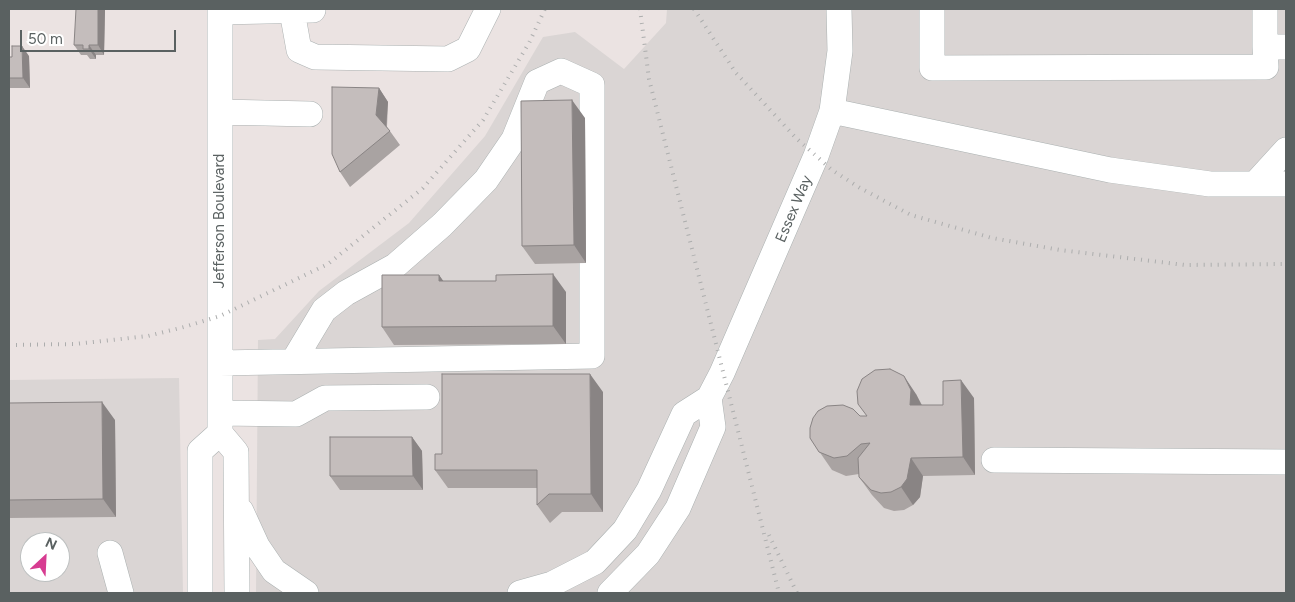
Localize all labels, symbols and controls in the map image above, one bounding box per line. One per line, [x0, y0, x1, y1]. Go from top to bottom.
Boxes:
scale bar [22, 20, 179, 52]
text: 50 m [28, 30, 63, 48]
street label: Jefferson Boulevard [211, 154, 229, 288]
street label: Essex Way [772, 173, 816, 245]
north arrow [20, 532, 70, 582]
text: N [43, 534, 60, 554]

